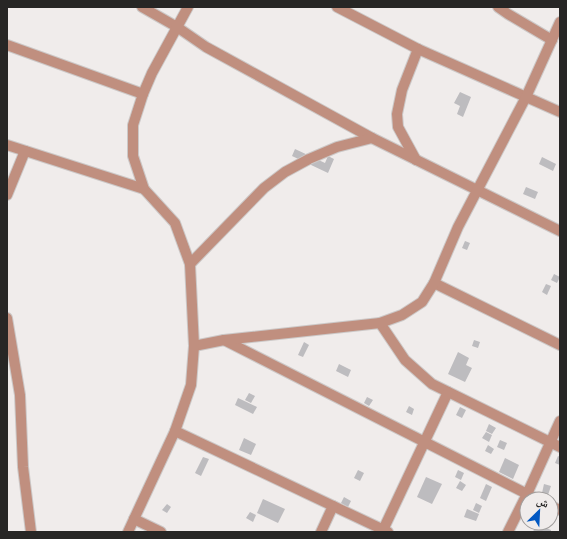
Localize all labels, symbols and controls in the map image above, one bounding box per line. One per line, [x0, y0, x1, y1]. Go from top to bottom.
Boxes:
north arrow [519, 491, 559, 531]
text: ش [534, 494, 551, 512]

